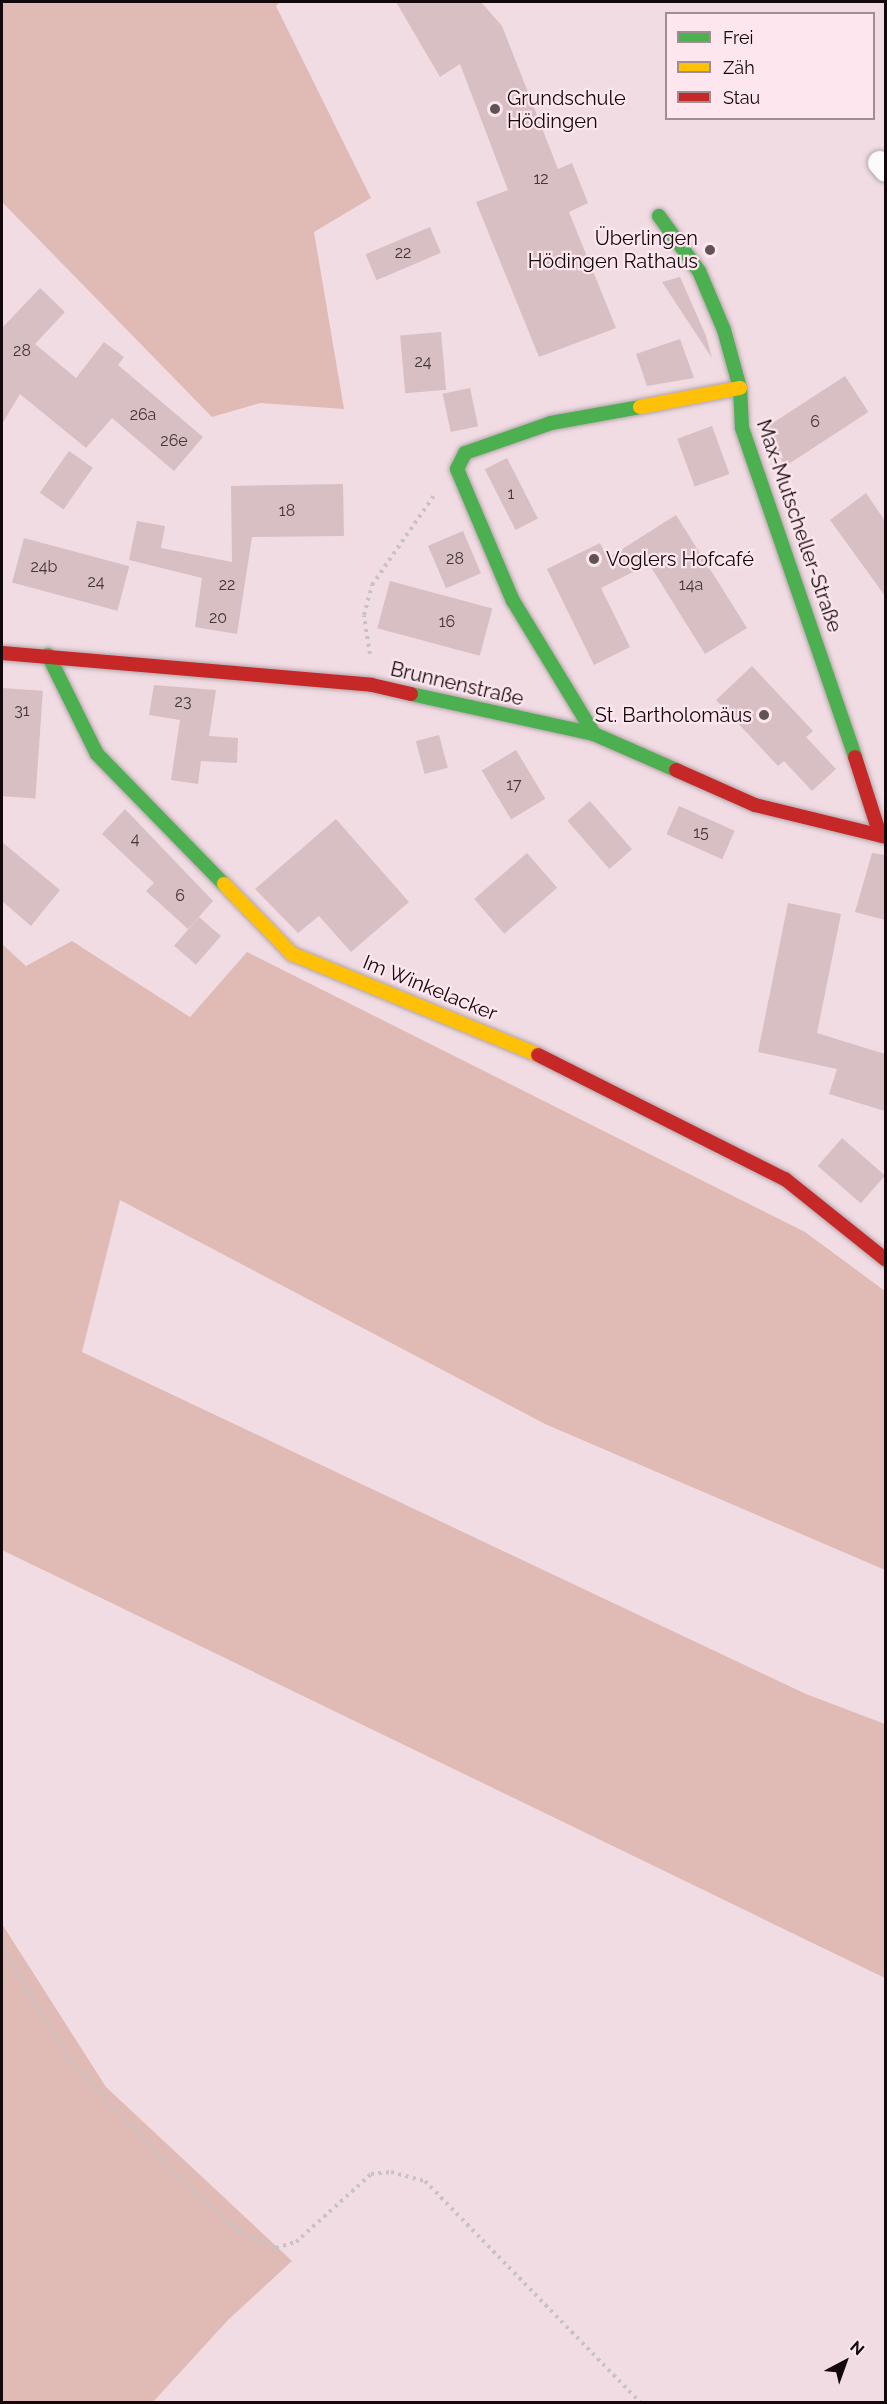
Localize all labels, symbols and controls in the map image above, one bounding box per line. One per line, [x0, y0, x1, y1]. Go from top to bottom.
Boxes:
legend [665, 12, 875, 120]
text: Frei [723, 27, 753, 48]
text: Zäh [723, 57, 755, 78]
place label: Grundschule Hödingen [507, 86, 626, 133]
text: Stau [723, 87, 760, 108]
marker: Grundschule Hödingen [488, 102, 502, 116]
house number: 12 [533, 169, 549, 189]
place label: Überlingen Hödingen Rathaus [528, 226, 698, 273]
house number: 22 [395, 243, 411, 263]
marker: Überlingen Hödingen Rathaus [703, 243, 717, 257]
house number: 28 [13, 341, 31, 361]
house number: 24 [414, 352, 432, 372]
house number: 26a [130, 405, 156, 425]
house number: 6 [810, 412, 820, 432]
street label: Max-Mutscheller-Straße [751, 417, 847, 635]
house number: 26e [160, 431, 188, 451]
house number: 1 [508, 484, 514, 504]
house number: 18 [279, 501, 295, 521]
place label: Voglers Hofcafé [606, 547, 754, 571]
house number: 28 [446, 549, 464, 569]
marker: Voglers Hofcafé [587, 552, 601, 566]
house number: 24b [31, 557, 57, 577]
house number: 24 [87, 572, 105, 592]
house number: 22 [219, 575, 235, 595]
house number: 14a [679, 575, 703, 595]
house number: 20 [209, 608, 227, 628]
house number: 16 [439, 612, 455, 632]
street label: Brunnenstraße [388, 657, 526, 711]
house number: 23 [175, 692, 191, 712]
house number: 31 [14, 701, 30, 721]
place label: St. Bartholomäus [595, 703, 752, 727]
marker: St. Bartholomäus [757, 708, 771, 722]
house number: 17 [506, 775, 522, 795]
house number: 15 [693, 823, 709, 843]
house number: 4 [131, 829, 139, 849]
house number: 6 [175, 886, 185, 906]
street label: Im Winkelacker [359, 950, 501, 1026]
north arrow [815, 2332, 875, 2392]
text: N [846, 2337, 868, 2359]

